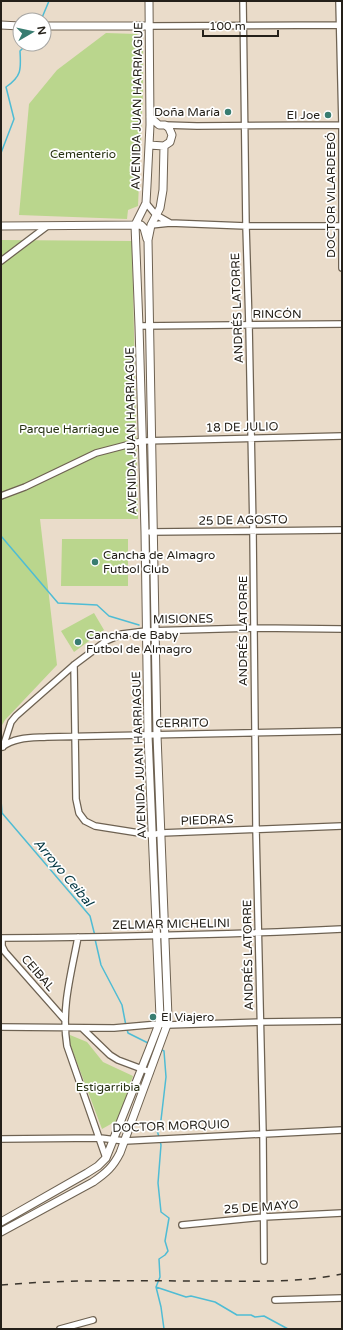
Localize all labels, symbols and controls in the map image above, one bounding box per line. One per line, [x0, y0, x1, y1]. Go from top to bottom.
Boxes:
north arrow [12, 12, 52, 52]
scale bar [203, 12, 278, 38]
text: 100 m [209, 19, 246, 33]
street label: AVENIDA JUAN HARRIAGUE [129, 22, 145, 190]
text: N [34, 25, 48, 36]
place label: Doña María [154, 105, 220, 119]
marker: Doña María [223, 107, 233, 117]
place label: El Joe [287, 108, 320, 122]
marker: El Joe [323, 110, 333, 120]
street label: DOCTOR VILARDEBÓ [324, 132, 338, 258]
park label: Cementerio [50, 147, 116, 161]
street label: ANDRÉS LATORRE [228, 252, 246, 364]
street label: RINCÓN [252, 307, 302, 321]
street label: AVENIDA JUAN HARRIAGUE [123, 347, 139, 515]
street label: 18 DE JULIO [206, 419, 279, 435]
park label: Parque Harriague [19, 422, 119, 436]
street label: 25 DE AGOSTO [198, 512, 288, 528]
place label: Cancha de Almagro Futbol Club [103, 548, 215, 576]
marker: Cancha de Almagro Futbol Club [90, 557, 100, 567]
street label: ANDRÉS LATORRE [236, 575, 250, 686]
street label: MISIONES [153, 611, 213, 627]
place label: Cancha de Baby Futbol de Almagro [86, 628, 192, 656]
marker: Cancha de Baby Futbol de Almagro [73, 637, 83, 647]
street label: AVENIDA JUAN HARRIAGUE [129, 671, 149, 839]
street label: CERRITO [155, 716, 209, 730]
street label: PIEDRAS [180, 812, 234, 828]
water label: Arroyo Ceibal [30, 836, 97, 911]
street label: ANDRÉS LATORRE [240, 899, 256, 1010]
street label: ZELMAR MICHELINI [112, 916, 230, 932]
street label: CEIBAL [18, 952, 58, 994]
place label: El Viajero [161, 1010, 214, 1024]
marker: El Viajero [148, 1012, 158, 1022]
park label: Estigarribia [76, 1080, 140, 1094]
street label: DOCTOR MORQUIO [112, 1117, 230, 1135]
street label: 25 DE MAYO [223, 1197, 299, 1217]

